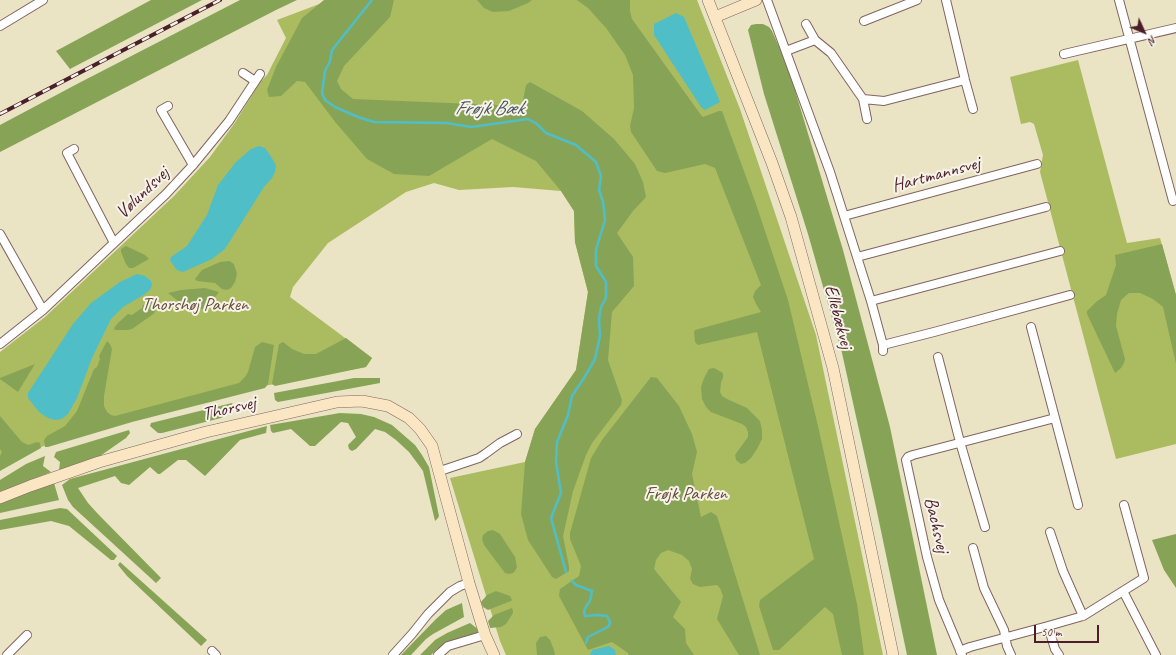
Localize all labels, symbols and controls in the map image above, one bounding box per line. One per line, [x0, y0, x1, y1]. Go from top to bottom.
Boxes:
north arrow [1124, 12, 1164, 52]
text: N [1145, 33, 1160, 48]
water label: Frøjk Bæk [455, 97, 523, 121]
street label: Hartmannsvej [889, 152, 983, 198]
street label: Vølundsvej [112, 162, 174, 224]
street label: Ellebækvej [819, 283, 857, 351]
park label: Thorshøj Parken [142, 294, 248, 316]
street label: Thorsvej [200, 392, 258, 426]
park label: Frøjk Parken [645, 483, 727, 505]
street label: Bachsvej [919, 495, 953, 555]
scale bar [1036, 617, 1101, 643]
text: 50 m [1041, 624, 1061, 640]

